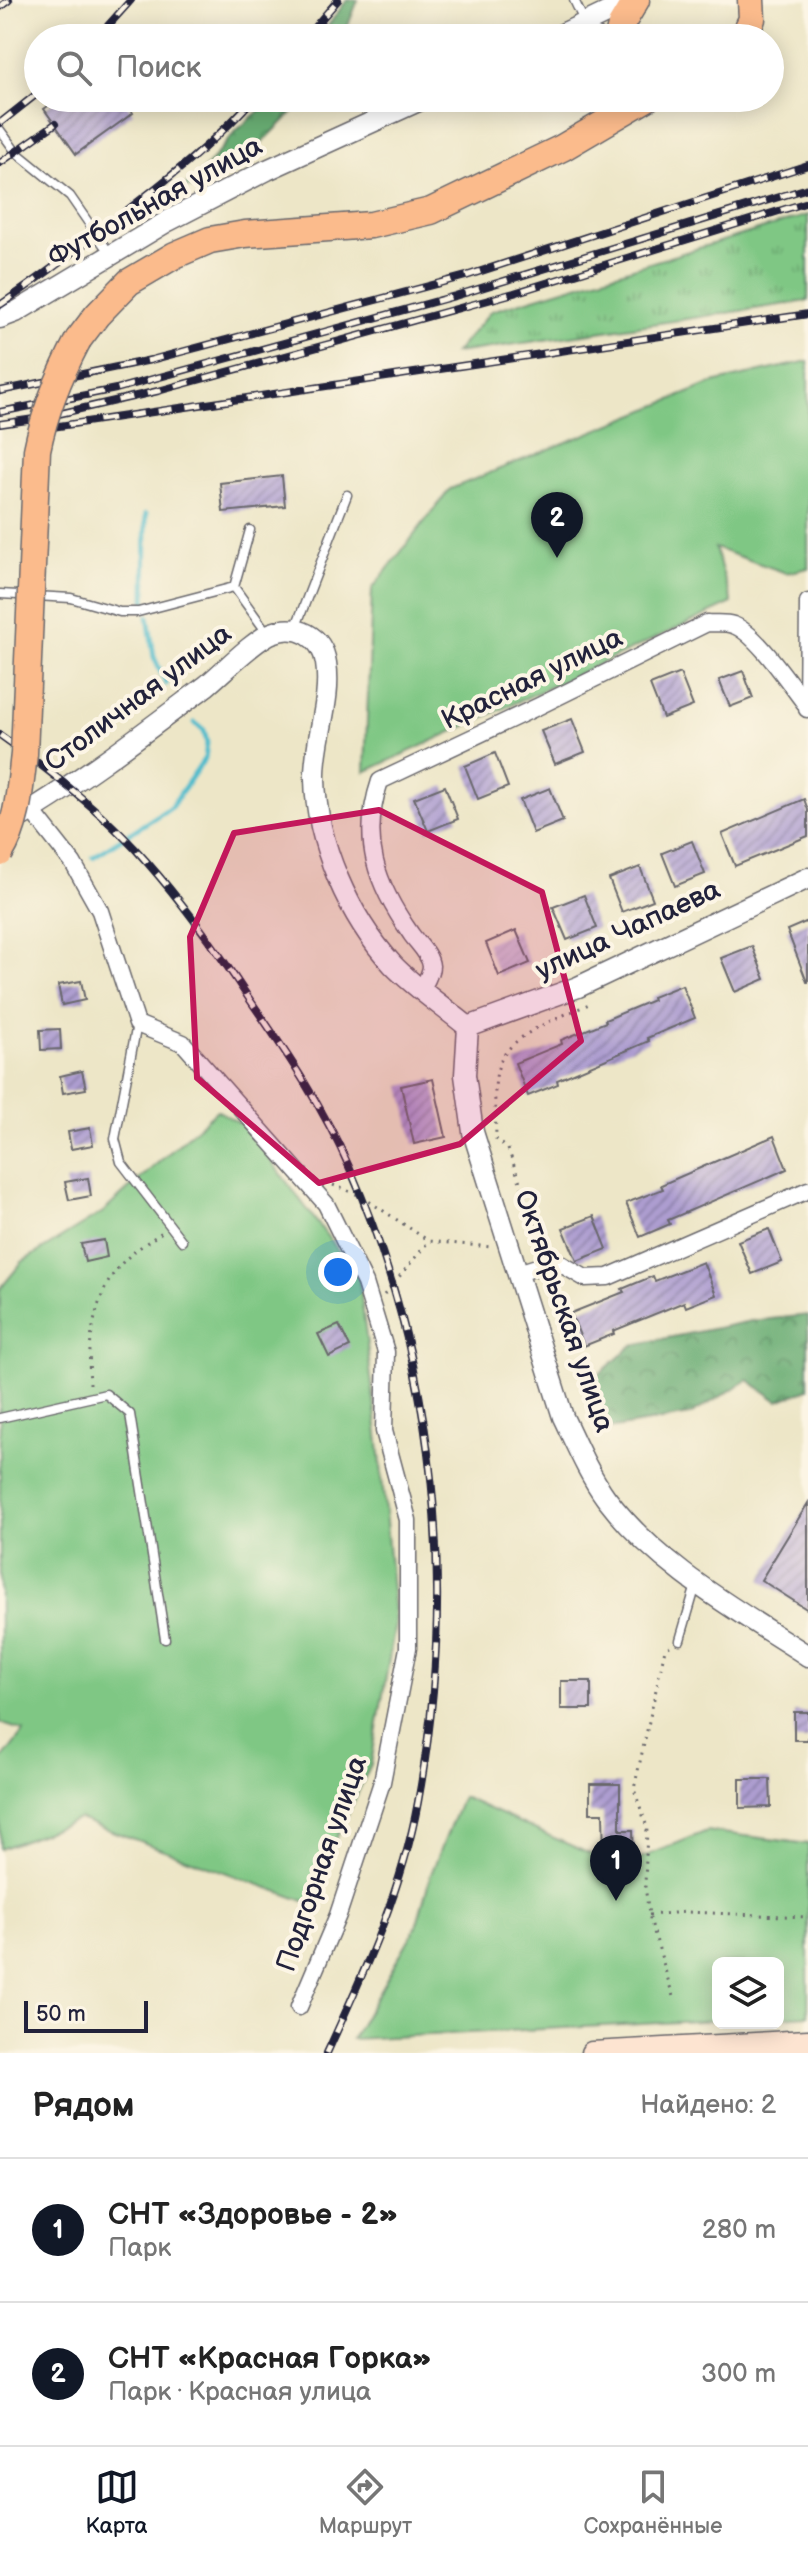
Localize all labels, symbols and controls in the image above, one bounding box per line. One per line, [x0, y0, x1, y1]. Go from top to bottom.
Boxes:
search box [24, 24, 784, 112]
icon: search [52, 46, 96, 90]
text: Поиск [116, 50, 202, 86]
street label: Футбольная улица [42, 129, 268, 275]
pin: 2 [531, 492, 583, 558]
street label: Столичная улица [38, 617, 238, 779]
street label: Красная улица [436, 621, 628, 737]
street label: улица Чапаева [531, 873, 726, 987]
street label: Октябрьская улица [507, 1186, 621, 1437]
your location [318, 1252, 358, 1292]
street label: Подгорная улица [270, 1752, 374, 1976]
pin: 1 [590, 1835, 642, 1901]
map controls [712, 1957, 784, 2029]
button: layers [712, 1957, 784, 2029]
scale bar [24, 1997, 148, 2033]
text: 50 m [36, 2001, 86, 2028]
text: Рядом [32, 2085, 134, 2126]
text: Найдено: 2 [640, 2090, 776, 2121]
text: СНТ «Здоровье - 2» [108, 2197, 398, 2233]
text: 1 [53, 2215, 63, 2246]
text: 280 m [702, 2215, 776, 2246]
text: Парк [108, 2233, 171, 2264]
text: СНТ «Красная Горка» [108, 2341, 432, 2377]
text: 2 [50, 2359, 66, 2390]
text: 300 m [701, 2359, 776, 2390]
text: Парк · Красная улица [108, 2377, 371, 2408]
tab: Карта [86, 2465, 148, 2540]
tab: Маршрут [319, 2465, 412, 2540]
tab: Сохранённые [583, 2465, 722, 2540]

